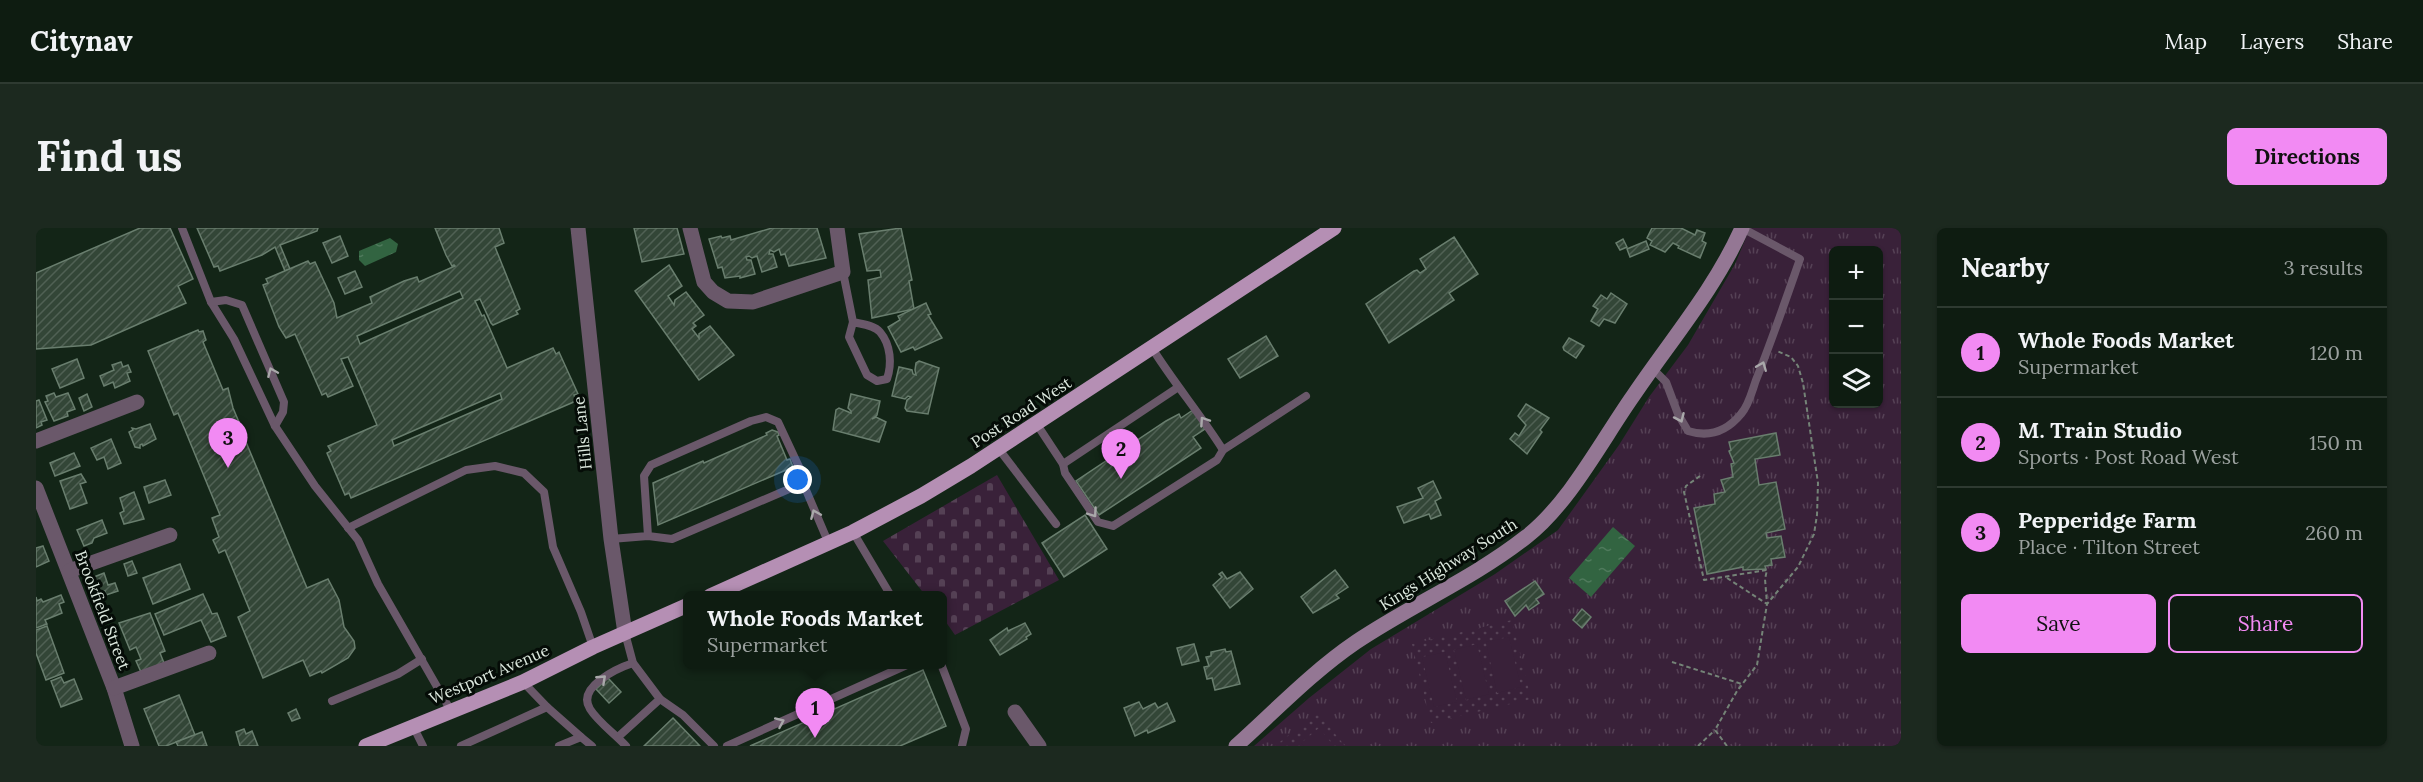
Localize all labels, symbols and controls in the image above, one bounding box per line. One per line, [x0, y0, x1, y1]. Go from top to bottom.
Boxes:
text: Citynav [30, 23, 133, 59]
text: Map [2164, 28, 2207, 55]
text: Layers [2240, 28, 2304, 55]
text: Share [2337, 28, 2393, 55]
button: Directions [2227, 128, 2387, 185]
text: Find us [36, 129, 182, 183]
map controls [1829, 246, 1883, 408]
button: + [1829, 246, 1883, 300]
text: Nearby [1961, 251, 2049, 284]
text: 3 results [2284, 255, 2363, 280]
button: − [1829, 300, 1883, 354]
text: Whole Foods Market [2018, 326, 2234, 354]
text: 1 [1976, 340, 1985, 365]
text: 120 m [2309, 340, 2363, 365]
button: layers [1829, 354, 1883, 408]
text: Supermarket [2018, 354, 2138, 379]
one-way arrow [1755, 361, 1767, 372]
one-way arrow [267, 368, 279, 379]
street label: Post Road West [967, 372, 1076, 452]
street label: Hills Lane [568, 395, 596, 471]
one-way arrow [1673, 411, 1685, 422]
one-way arrow [1200, 416, 1211, 427]
text: M. Train Studio [2018, 416, 2182, 444]
pin: 3 [208, 418, 248, 468]
pin: 2 [1102, 430, 1140, 479]
text: 2 [1975, 430, 1986, 455]
text: 150 m [2309, 430, 2363, 455]
text: Sports · Post Road West [2018, 444, 2239, 469]
your location [783, 465, 812, 494]
text: Pepperidge Farm [2018, 506, 2196, 534]
one-way arrow [1086, 507, 1097, 518]
one-way arrow [810, 509, 822, 520]
street label: Kings Highway South [1376, 513, 1521, 614]
text: 3 [1975, 520, 1986, 545]
text: 260 m [2305, 520, 2363, 545]
text: Place · Tilton Street [2018, 534, 2200, 559]
street label: Brookfield Street [71, 548, 135, 673]
popup [683, 591, 947, 669]
button: Save [1961, 594, 2156, 653]
button: Share [2168, 594, 2363, 653]
text: Whole Foods Market [707, 604, 923, 632]
text: Supermarket [707, 632, 827, 657]
street label: Westport Avenue [426, 640, 552, 708]
one-way arrow [596, 675, 606, 686]
pin: 1 [796, 688, 834, 738]
one-way arrow [774, 717, 785, 729]

